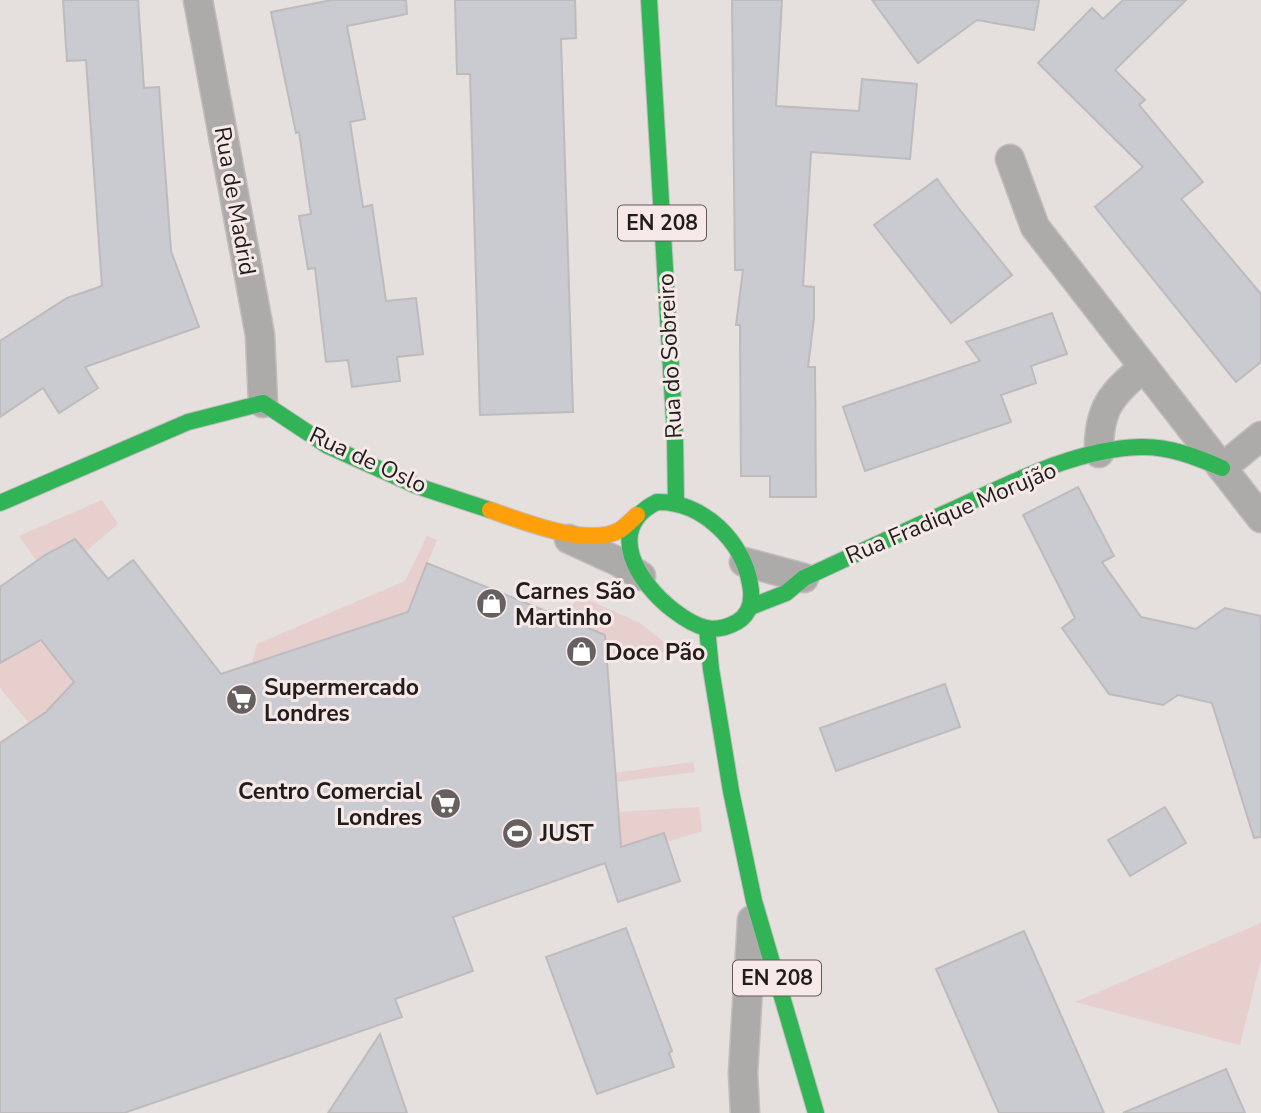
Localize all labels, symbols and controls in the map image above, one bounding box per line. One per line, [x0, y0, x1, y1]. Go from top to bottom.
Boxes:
street label: Rua de Madrid [207, 124, 263, 278]
road number: EN 208 [618, 206, 706, 241]
street label: Rua do Sobreiro [650, 273, 690, 439]
street label: Rua de Oslo [304, 419, 432, 501]
street label: Rua Fradique Morujão [841, 455, 1061, 571]
place label: Carnes São Martinho [515, 576, 636, 633]
shop icon: Carnes São Martinho [475, 587, 509, 621]
shop icon: Doce Pão [565, 635, 599, 669]
place label: Doce Pão [605, 637, 705, 668]
place label: Supermercado Londres [264, 672, 419, 729]
supermarket icon: Supermercado Londres [224, 683, 258, 717]
place label: Centro Comercial Londres [238, 776, 423, 833]
supermarket icon: Centro Comercial Londres [428, 787, 462, 821]
sports icon: JUST [500, 816, 534, 850]
place label: JUST [539, 818, 594, 849]
road number: EN 208 [733, 960, 821, 996]

